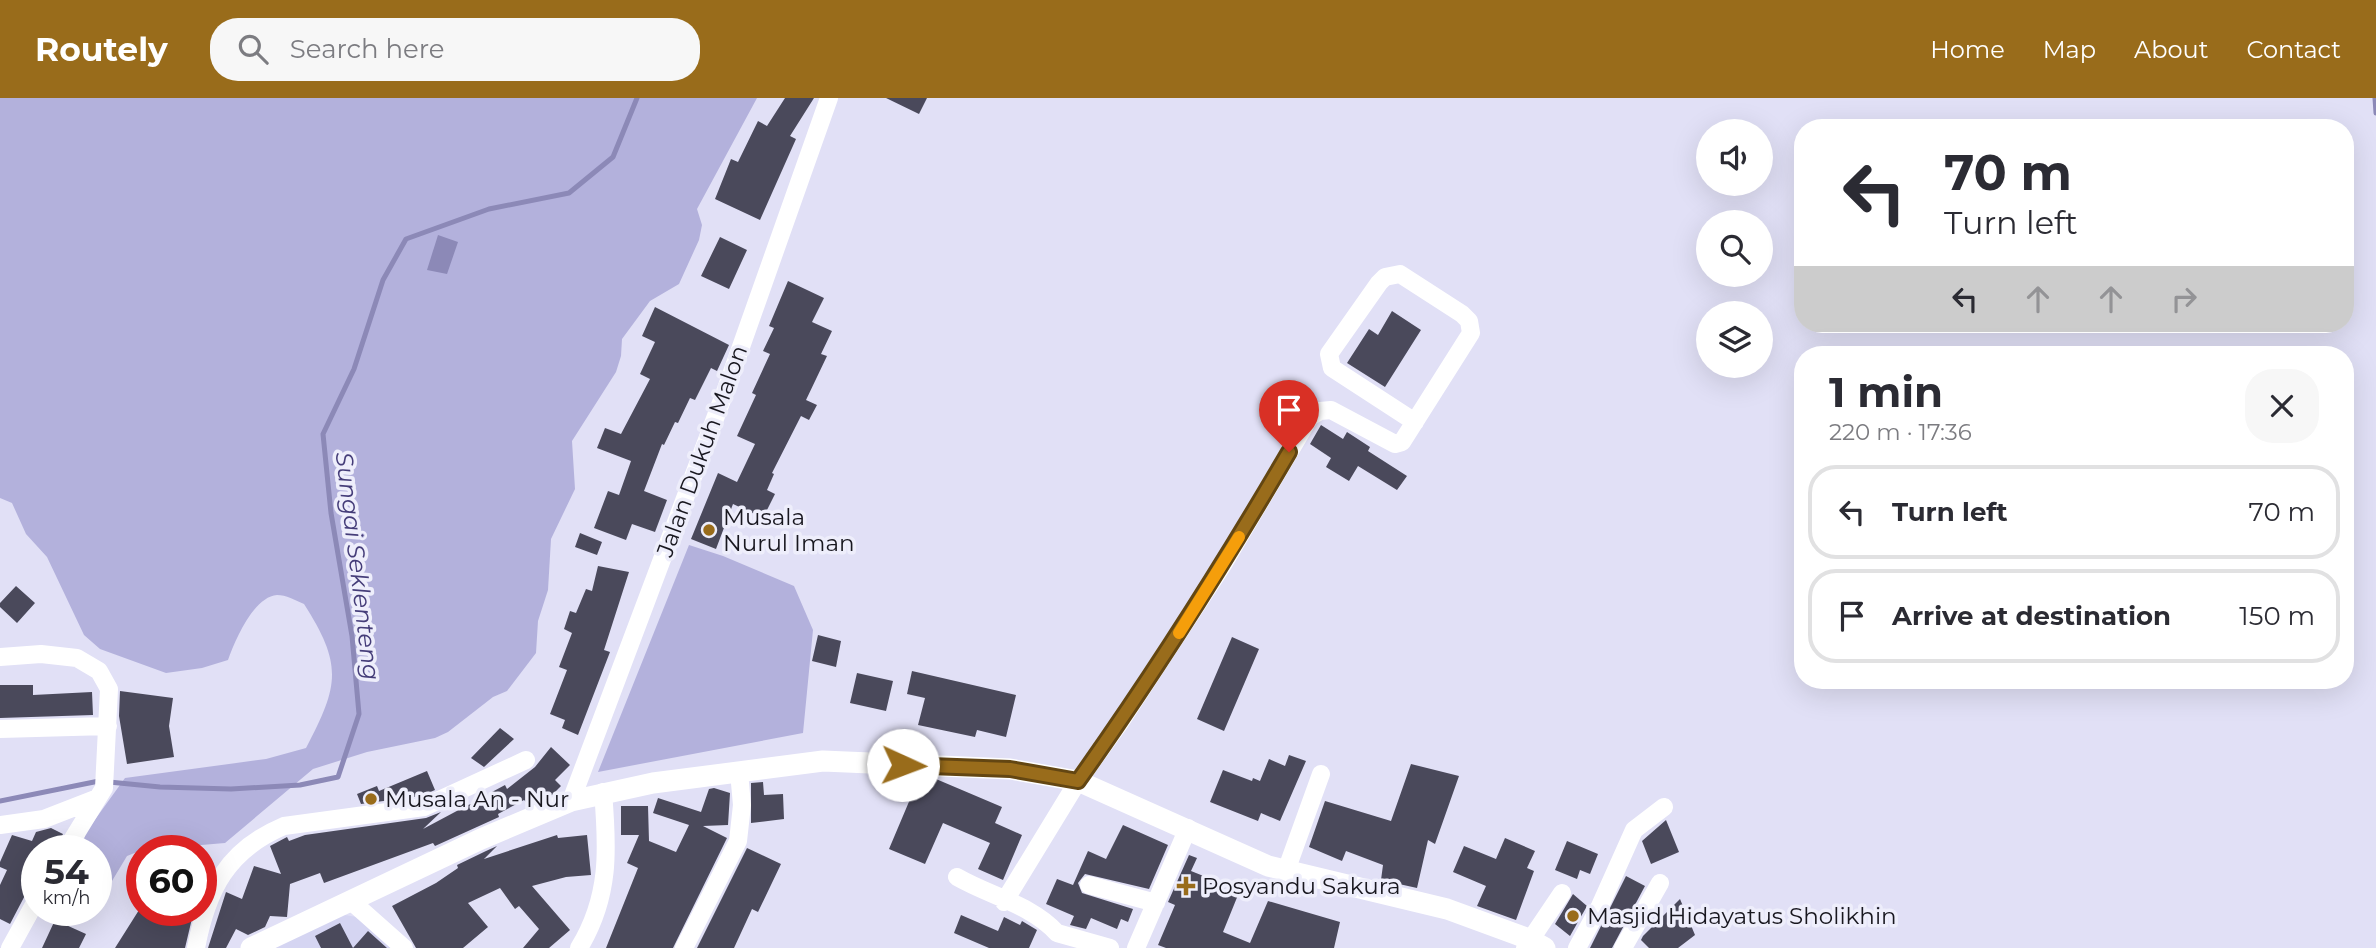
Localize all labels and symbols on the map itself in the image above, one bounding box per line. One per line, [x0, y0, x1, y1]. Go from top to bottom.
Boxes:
street label: Jalan Dukuh Malon [650, 341, 753, 562]
pin [1259, 380, 1319, 452]
water label: Sungai Seklenteng [330, 450, 386, 682]
place label: Musala Nurul Iman [723, 503, 855, 557]
marker: Musala Nurul Iman [701, 522, 717, 538]
position arrow [866, 728, 940, 802]
place label: Musala An - Nur [385, 785, 569, 813]
marker: Musala An - Nur [363, 791, 379, 807]
speed limit sign: 60 [126, 835, 217, 926]
place label: Posyandu Sakura [1202, 872, 1401, 900]
marker: Posyandu Sakura [1176, 876, 1196, 896]
place label: Masjid Hidayatus Sholikhin [1587, 902, 1897, 930]
marker: Masjid Hidayatus Sholikhin [1565, 908, 1581, 924]

